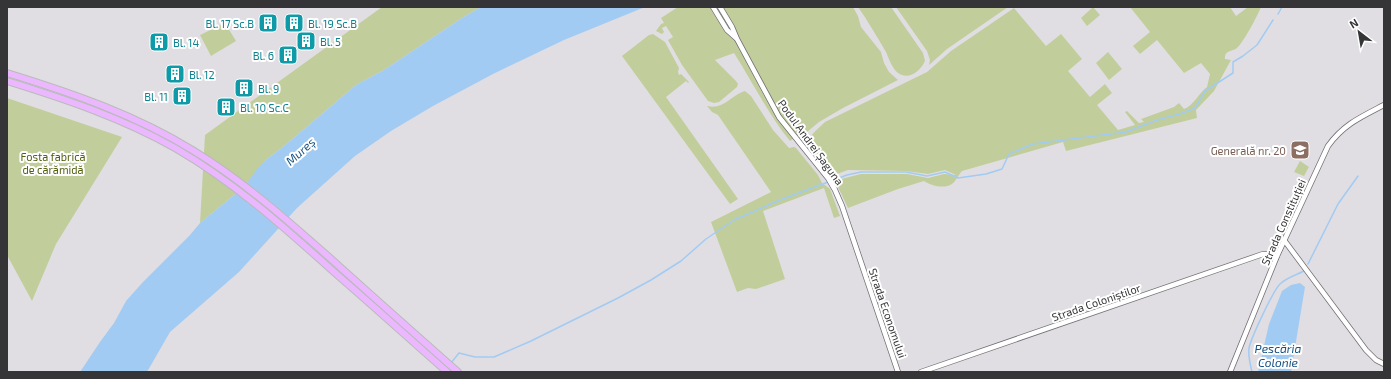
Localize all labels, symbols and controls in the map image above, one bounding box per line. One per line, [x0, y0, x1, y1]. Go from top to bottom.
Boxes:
building icon: Bl. 17 Sc.B [257, 12, 279, 34]
building icon: Bl. 19 Sc.B [283, 12, 305, 34]
north arrow [1339, 12, 1379, 52]
text: N [1347, 15, 1360, 31]
place label: Bl. 17 Sc.B [206, 17, 254, 30]
place label: Bl. 19 Sc.B [308, 17, 357, 30]
building icon: Bl. 5 [295, 30, 317, 52]
building icon: Bl. 14 [148, 31, 170, 53]
place label: Bl. 5 [320, 35, 341, 48]
place label: Bl. 14 [173, 36, 199, 49]
building icon: Bl. 6 [277, 44, 299, 66]
place label: Bl. 6 [253, 49, 274, 62]
building icon: Bl. 12 [164, 63, 186, 85]
place label: Bl. 12 [189, 68, 215, 81]
building icon: Bl. 9 [233, 77, 255, 99]
place label: Bl. 9 [258, 82, 279, 95]
building icon: Bl. 11 [171, 85, 193, 107]
place label: Bl. 11 [144, 90, 168, 103]
building icon: Bl. 10 Sc.C [215, 96, 237, 118]
street label: Podul Andrei Șaguna [774, 97, 846, 188]
place label: Bl. 10 Sc.C [240, 101, 289, 114]
water label: Mureș [282, 134, 319, 169]
school or university icon: Generală nr. 20 [1289, 139, 1311, 161]
place label: Generală nr. 20 [1211, 144, 1286, 157]
park label: Fosta fabrică de cărămidă [20, 150, 86, 176]
street label: Strada Constituției [1258, 177, 1310, 268]
street label: Strada Economului [867, 266, 909, 360]
street label: Strada Coloniștilor [1050, 281, 1143, 325]
water label: Pescăria Colonie [1255, 341, 1302, 369]

